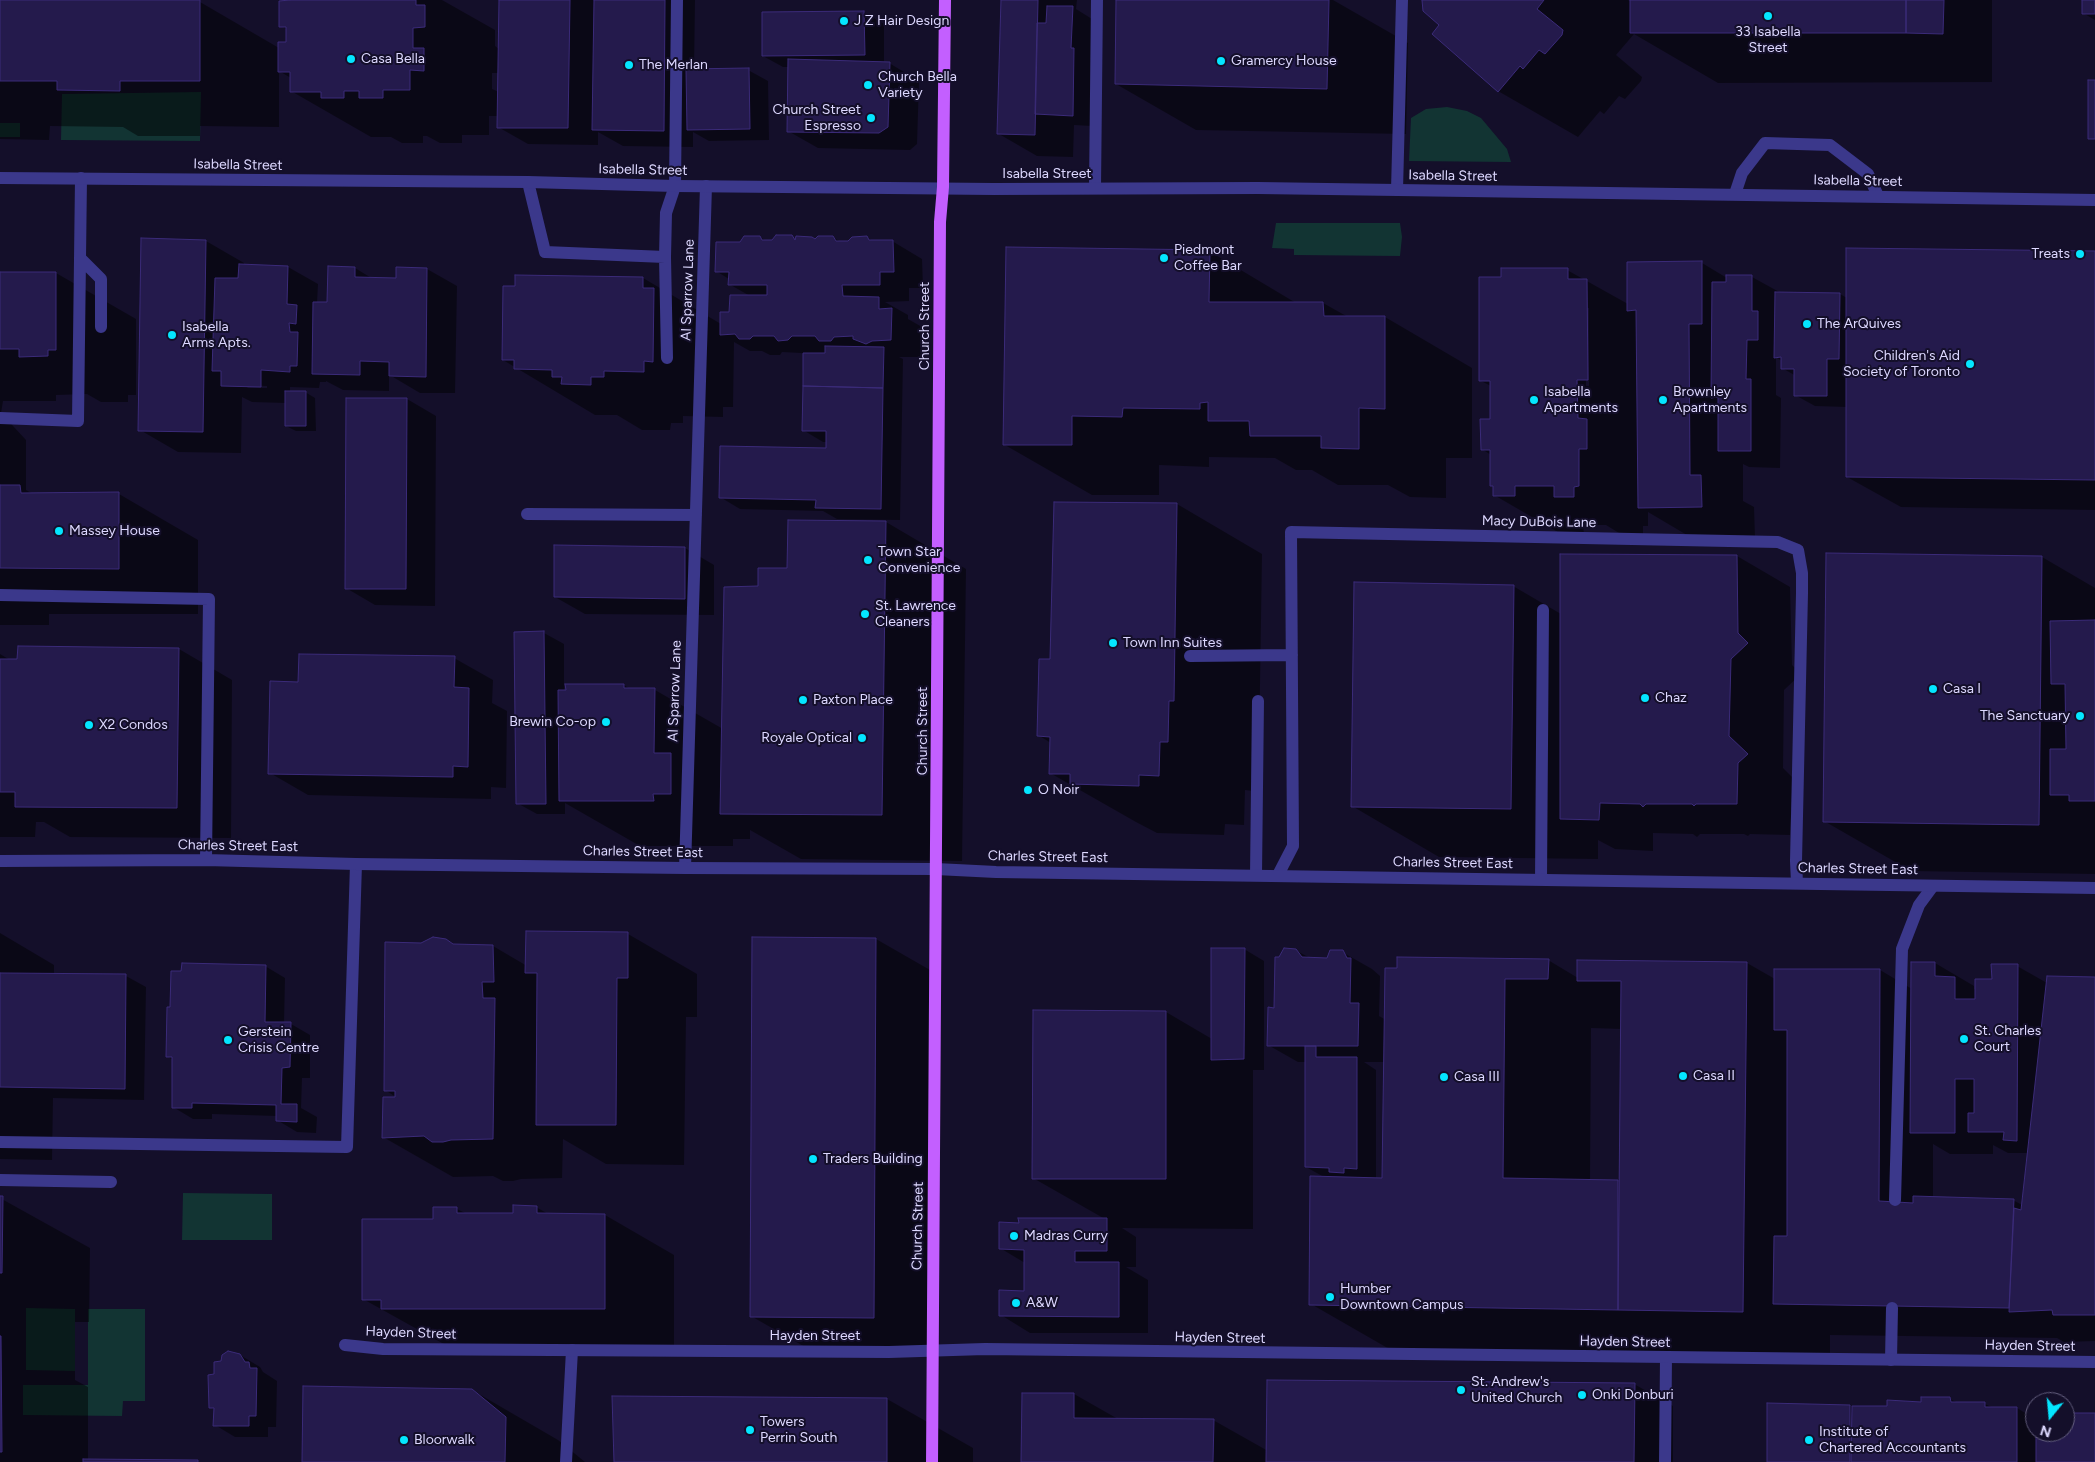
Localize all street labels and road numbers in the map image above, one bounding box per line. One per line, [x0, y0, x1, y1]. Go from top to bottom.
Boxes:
street label: Isabella Street [193, 156, 283, 174]
street label: Isabella Street [598, 161, 688, 179]
street label: Isabella Street [1002, 166, 1092, 182]
street label: Isabella Street [1408, 167, 1498, 185]
street label: Isabella Street [1813, 172, 1903, 190]
street label: Al Sparrow Lane [678, 239, 698, 341]
street label: Church Street [917, 282, 933, 370]
street label: Macy DuBois Lane [1482, 513, 1596, 531]
street label: Al Sparrow Lane [665, 640, 685, 742]
street label: Church Street [915, 687, 931, 775]
street label: Charles Street East [178, 837, 298, 855]
street label: Charles Street East [583, 843, 703, 861]
street label: Charles Street East [988, 848, 1108, 866]
street label: Charles Street East [1393, 854, 1513, 872]
street label: Charles Street East [1798, 860, 1918, 878]
street label: Church Street [909, 1182, 927, 1270]
street label: Hayden Street [365, 1323, 457, 1343]
street label: Hayden Street [769, 1328, 861, 1344]
street label: Hayden Street [1174, 1329, 1266, 1347]
street label: Hayden Street [1579, 1333, 1671, 1351]
street label: Hayden Street [1984, 1337, 2076, 1355]

